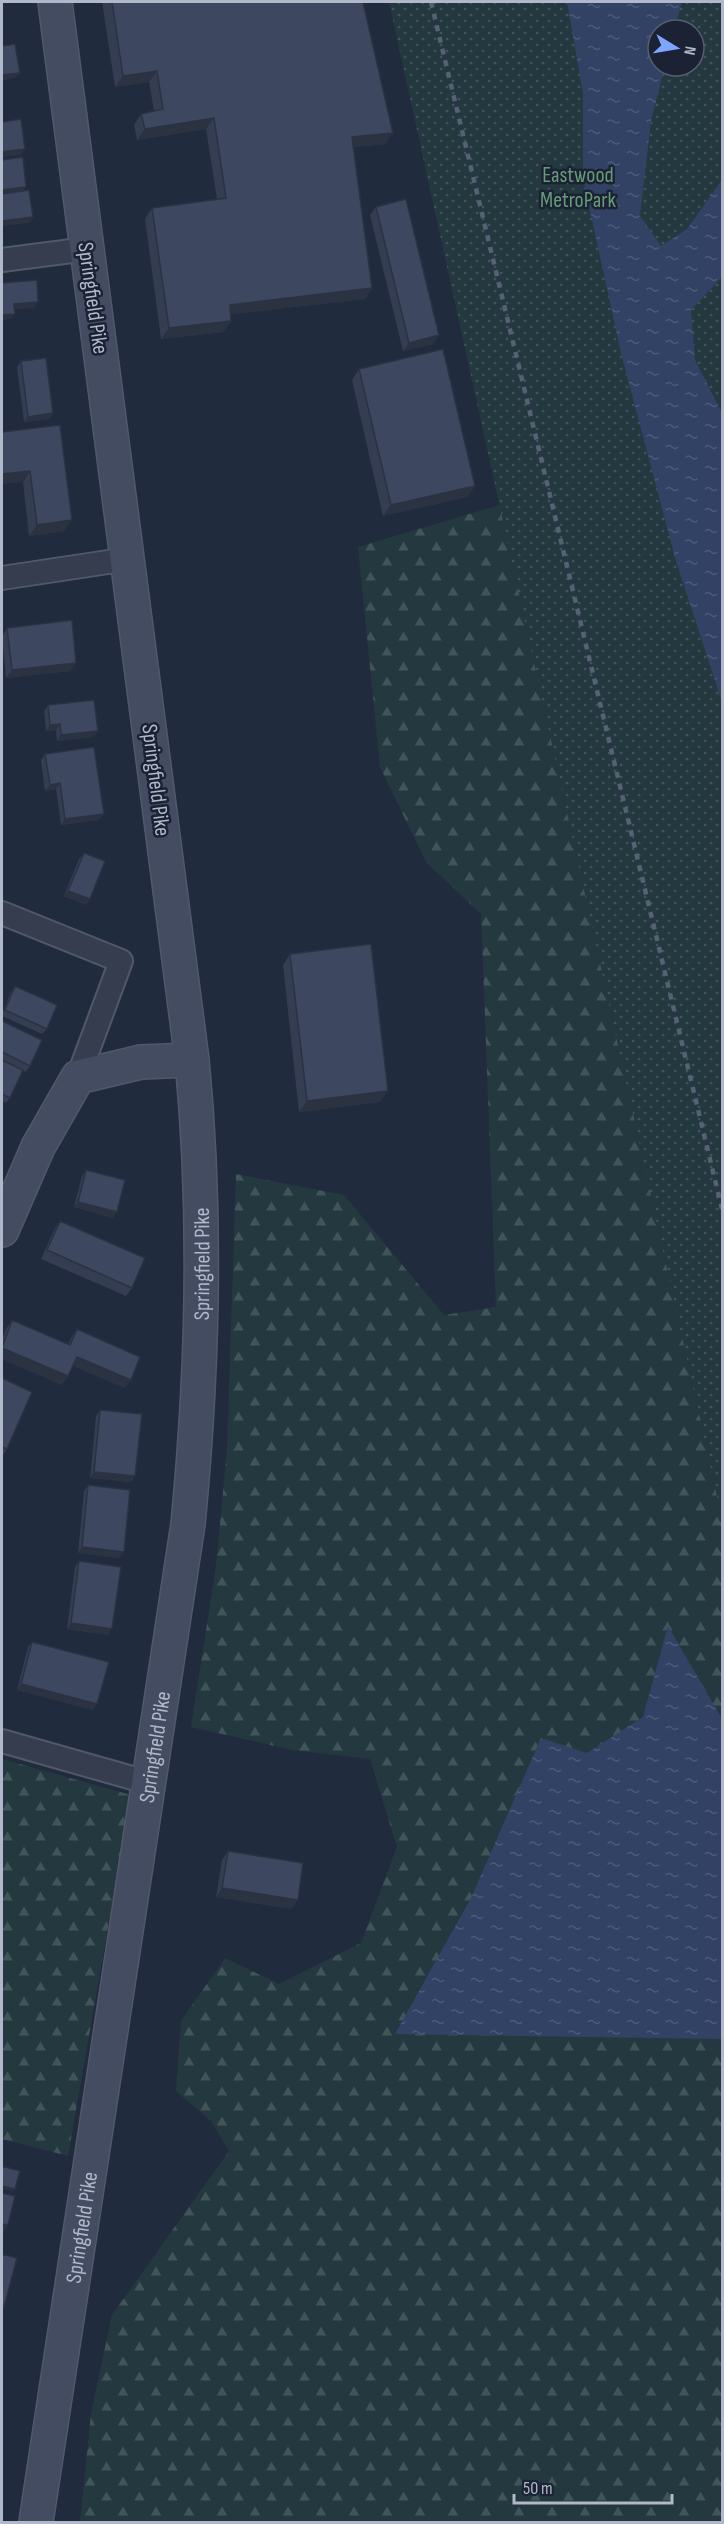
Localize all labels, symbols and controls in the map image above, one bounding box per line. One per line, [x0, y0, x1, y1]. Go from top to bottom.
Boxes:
north arrow [646, 18, 706, 78]
text: N [679, 45, 699, 57]
park label: Eastwood MetroPark [540, 162, 617, 214]
street label: Springfield Pike [71, 241, 114, 356]
street label: Springfield Pike [135, 723, 176, 838]
street label: Springfield Pike [189, 1207, 216, 1321]
street label: Springfield Pike [134, 1689, 177, 1805]
street label: Springfield Pike [61, 2170, 104, 2285]
scale bar [514, 2467, 672, 2505]
text: 50 m [523, 2478, 553, 2499]

